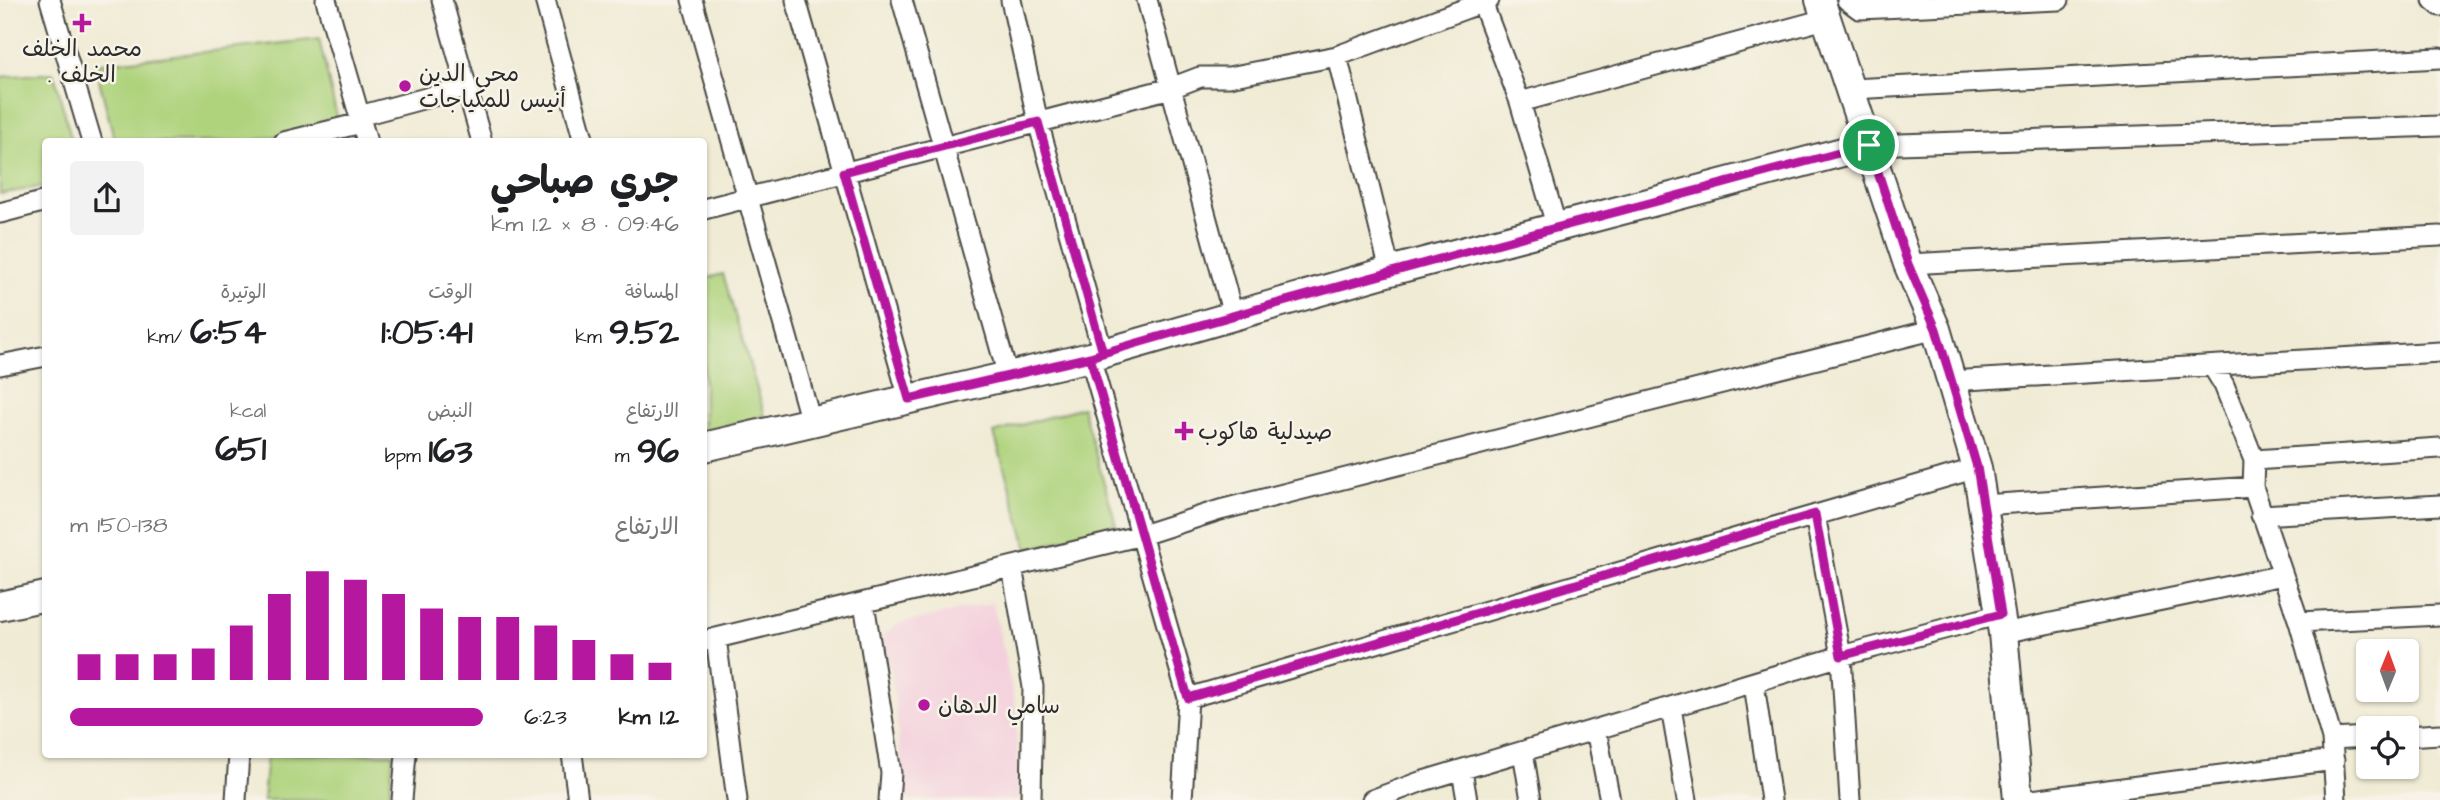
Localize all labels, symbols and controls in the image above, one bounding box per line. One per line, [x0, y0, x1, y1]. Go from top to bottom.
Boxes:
marker: محمد الخلف . الخلف [74, 15, 90, 31]
place label: محمد الخلف . الخلف [22, 33, 142, 91]
place label: محي الدين أنيس للمكياجات [419, 58, 566, 116]
marker: محي الدين أنيس للمكياجات [397, 78, 413, 94]
pin [1839, 115, 1899, 175]
icon: arrive [1850, 126, 1888, 164]
text: جري صباحي [490, 156, 679, 208]
button: share [70, 161, 144, 235]
text: 09:46 · 8 × 1.2 km [491, 208, 679, 240]
text: الوتيرة [220, 279, 266, 306]
text: الوقت [428, 279, 473, 306]
text: المسافة [625, 279, 679, 306]
text: 6:54 [190, 308, 266, 357]
text: 1:05:41 [381, 308, 473, 357]
text: 9.52 [609, 308, 679, 357]
text: /km [147, 324, 190, 351]
text: km [575, 324, 609, 351]
text: kcal [230, 398, 266, 425]
text: النبض [427, 398, 473, 425]
text: الارتفاع [626, 398, 679, 425]
place label: صيدلية هاكوب [1198, 416, 1332, 448]
marker: صيدلية هاكوب [1176, 423, 1192, 439]
text: 651 [215, 425, 266, 474]
text: 163 [428, 427, 473, 476]
text: 96 [637, 427, 679, 476]
text: bpm [385, 443, 428, 470]
text: m [615, 443, 637, 470]
text: 138–150 m [70, 509, 168, 541]
text: الارتفاع [615, 511, 679, 543]
north arrow [2356, 639, 2418, 702]
map controls [2356, 639, 2419, 779]
place label: سامي الدهان [938, 690, 1060, 726]
marker: سامي الدهان [916, 697, 932, 713]
text: 6:23 [524, 701, 567, 733]
text: 1.2 km [618, 701, 679, 733]
button: locate [2356, 716, 2419, 779]

